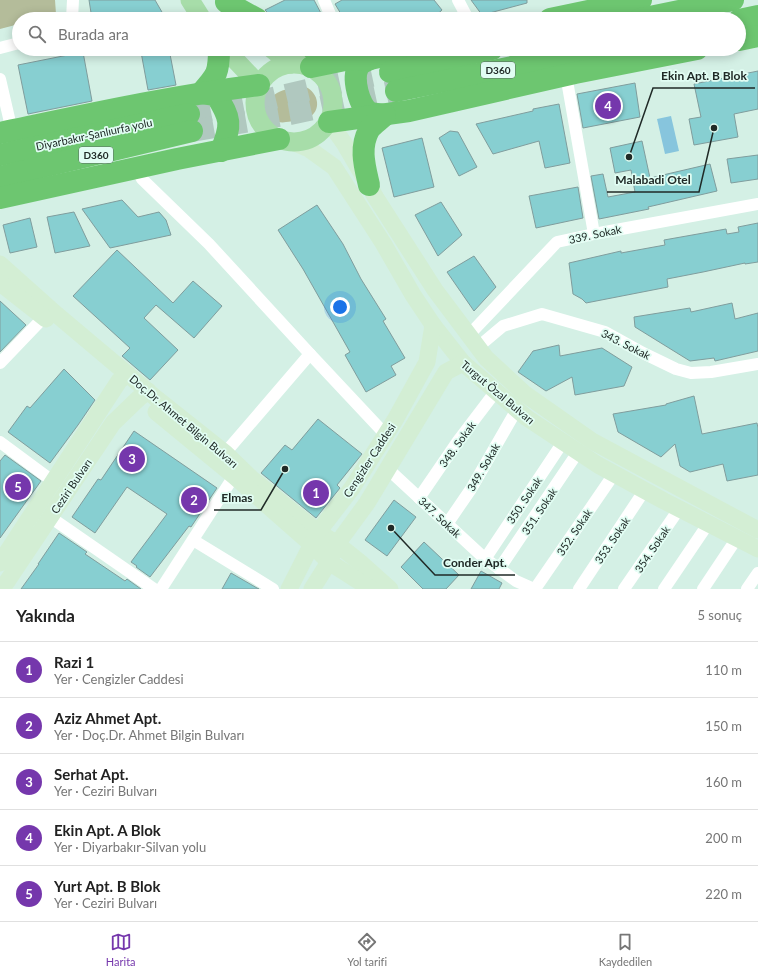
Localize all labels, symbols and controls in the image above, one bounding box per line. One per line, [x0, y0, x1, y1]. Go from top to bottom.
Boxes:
search box [12, 12, 746, 56]
icon: search [26, 23, 48, 45]
text: Burada ara [58, 25, 129, 43]
road number: D360 [481, 62, 515, 78]
callout: Ekin Apt. B Blok [653, 64, 755, 88]
text: Ekin Apt. B Blok [661, 68, 747, 83]
pin: 4 [595, 91, 621, 121]
street label: Diyarbakır-Şanlıurfa yolu [35, 115, 153, 153]
road number: D360 [79, 147, 113, 163]
callout: Malabadi Otel [607, 168, 699, 192]
text: Malabadi Otel [615, 172, 691, 187]
street label: 339. Sokak [568, 222, 623, 246]
your location [330, 297, 350, 317]
street label: 343. Sokak [599, 326, 653, 362]
street label: Turgut Özal Bulvarı [459, 357, 537, 427]
street label: Doç.Dr. Ahmet Bilgin Bulvarı [127, 372, 241, 470]
street label: 348. Sokak [436, 418, 478, 469]
street label: Cengizler Caddesi [340, 420, 398, 500]
street label: 349. Sokak [464, 440, 502, 493]
pin: 3 [119, 444, 145, 474]
street label: Ceziri Bulvarı [48, 456, 94, 516]
pin: 5 [5, 472, 31, 502]
street label: 350. Sokak [504, 474, 545, 526]
pin: 1 [303, 478, 329, 508]
pin: 2 [181, 485, 207, 515]
street label: 351. Sokak [519, 485, 560, 537]
callout: Elmas [214, 486, 261, 510]
text: Elmas [221, 490, 253, 505]
street label: 347. Sokak [416, 494, 464, 540]
street label: 352. Sokak [554, 506, 595, 558]
street label: 353. Sokak [592, 514, 633, 566]
street label: 354. Sokak [632, 523, 673, 575]
callout: Conder Apt. [435, 551, 515, 575]
text: Conder Apt. [443, 555, 507, 570]
text: Yakında [16, 605, 75, 626]
text: 5 sonuç [697, 607, 742, 623]
text: Razi 1 [54, 653, 94, 671]
text: 1 [25, 662, 33, 678]
text: 110 m [705, 662, 742, 678]
text: Yer · Cengizler Caddesi [54, 671, 184, 687]
text: Aziz Ahmet Apt. [54, 709, 161, 727]
text: 2 [25, 718, 33, 734]
text: 150 m [705, 718, 742, 734]
text: Yer · Doç.Dr. Ahmet Bilgin Bulvarı [54, 727, 244, 743]
text: Serhat Apt. [54, 765, 128, 783]
text: 3 [25, 774, 33, 790]
text: 160 m [705, 774, 742, 790]
text: Yer · Ceziri Bulvarı [54, 783, 157, 799]
text: Ekin Apt. A Blok [54, 821, 161, 839]
text: 4 [25, 830, 33, 846]
text: 200 m [705, 830, 742, 846]
text: Yer · Diyarbakır-Silvan yolu [54, 839, 206, 855]
text: Yurt Apt. B Blok [54, 877, 160, 895]
text: 5 [25, 886, 33, 902]
text: 220 m [705, 886, 742, 902]
text: Yer · Ceziri Bulvarı [54, 895, 157, 911]
tab: Harita [106, 931, 136, 968]
tab: Yol tarifi [347, 931, 387, 968]
tab: Kaydedilen [599, 931, 652, 968]

